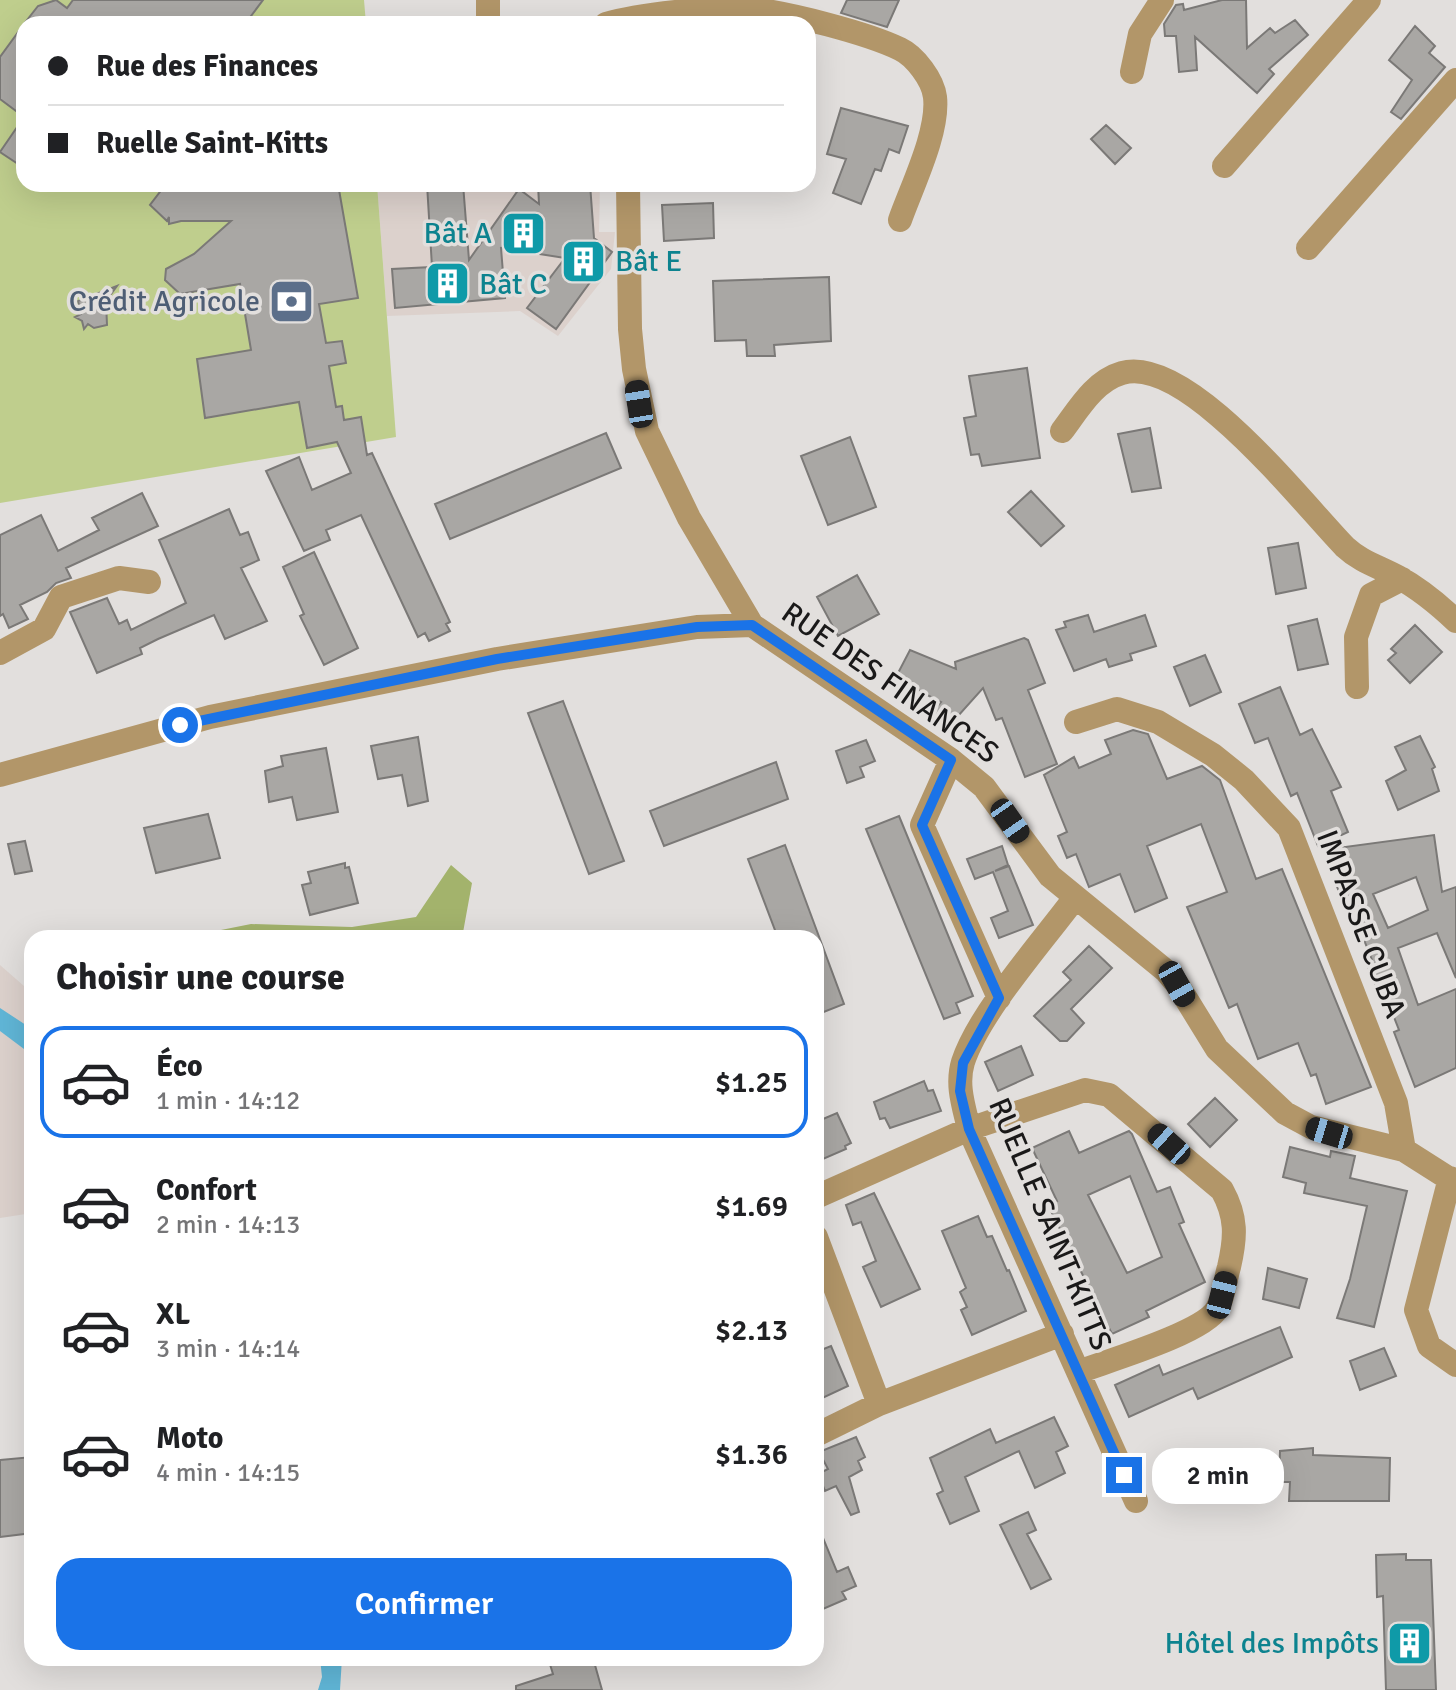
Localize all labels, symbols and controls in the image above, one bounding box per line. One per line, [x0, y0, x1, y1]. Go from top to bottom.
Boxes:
text: Rue des Finances [96, 48, 318, 85]
text: Ruelle Saint-Kitts [96, 125, 328, 162]
building icon: Bât A [499, 209, 547, 257]
place label: Bât A [424, 215, 492, 252]
building icon: Bât E [560, 237, 608, 285]
place label: Bât E [615, 243, 682, 280]
building icon: Bât C [424, 260, 472, 308]
place label: Bât C [479, 266, 547, 303]
bank icon: Crédit Agricole [267, 277, 315, 325]
place label: Crédit Agricole [69, 283, 260, 320]
car [623, 378, 655, 430]
street label: RUE DES FINANCES [774, 594, 1006, 772]
route start [162, 707, 198, 743]
car [986, 794, 1034, 848]
street label: IMPASSE CUBA [1308, 825, 1414, 1023]
text: Choisir une course [56, 955, 345, 1000]
car [1155, 957, 1199, 1011]
icon: car [60, 1046, 132, 1118]
text: Éco [156, 1048, 203, 1085]
text: $1.25 [715, 1064, 788, 1101]
text: 1 min · 14:12 [156, 1085, 300, 1117]
street label: RUELLE SAINT-KITTS [980, 1092, 1120, 1356]
car [1303, 1115, 1355, 1151]
car [1143, 1119, 1195, 1169]
icon: car [60, 1170, 132, 1242]
text: Confort [156, 1172, 257, 1209]
text: $1.69 [715, 1188, 788, 1225]
text: 2 min · 14:13 [156, 1209, 300, 1241]
car [1205, 1269, 1239, 1321]
icon: car [60, 1294, 132, 1366]
text: XL [156, 1296, 190, 1333]
text: $2.13 [715, 1312, 788, 1349]
text: 3 min · 14:14 [156, 1333, 300, 1365]
icon: car [60, 1418, 132, 1490]
text: Moto [156, 1420, 223, 1457]
text: $1.36 [715, 1436, 788, 1473]
callout: 2 min [1152, 1447, 1284, 1503]
text: 4 min · 14:15 [156, 1457, 300, 1489]
route end [1106, 1457, 1142, 1493]
text: 2 min [1187, 1460, 1249, 1492]
button: Confirmer [56, 1558, 792, 1650]
building icon: Hôtel des Impôts [1386, 1619, 1434, 1667]
place label: Hôtel des Impôts [1165, 1625, 1379, 1662]

